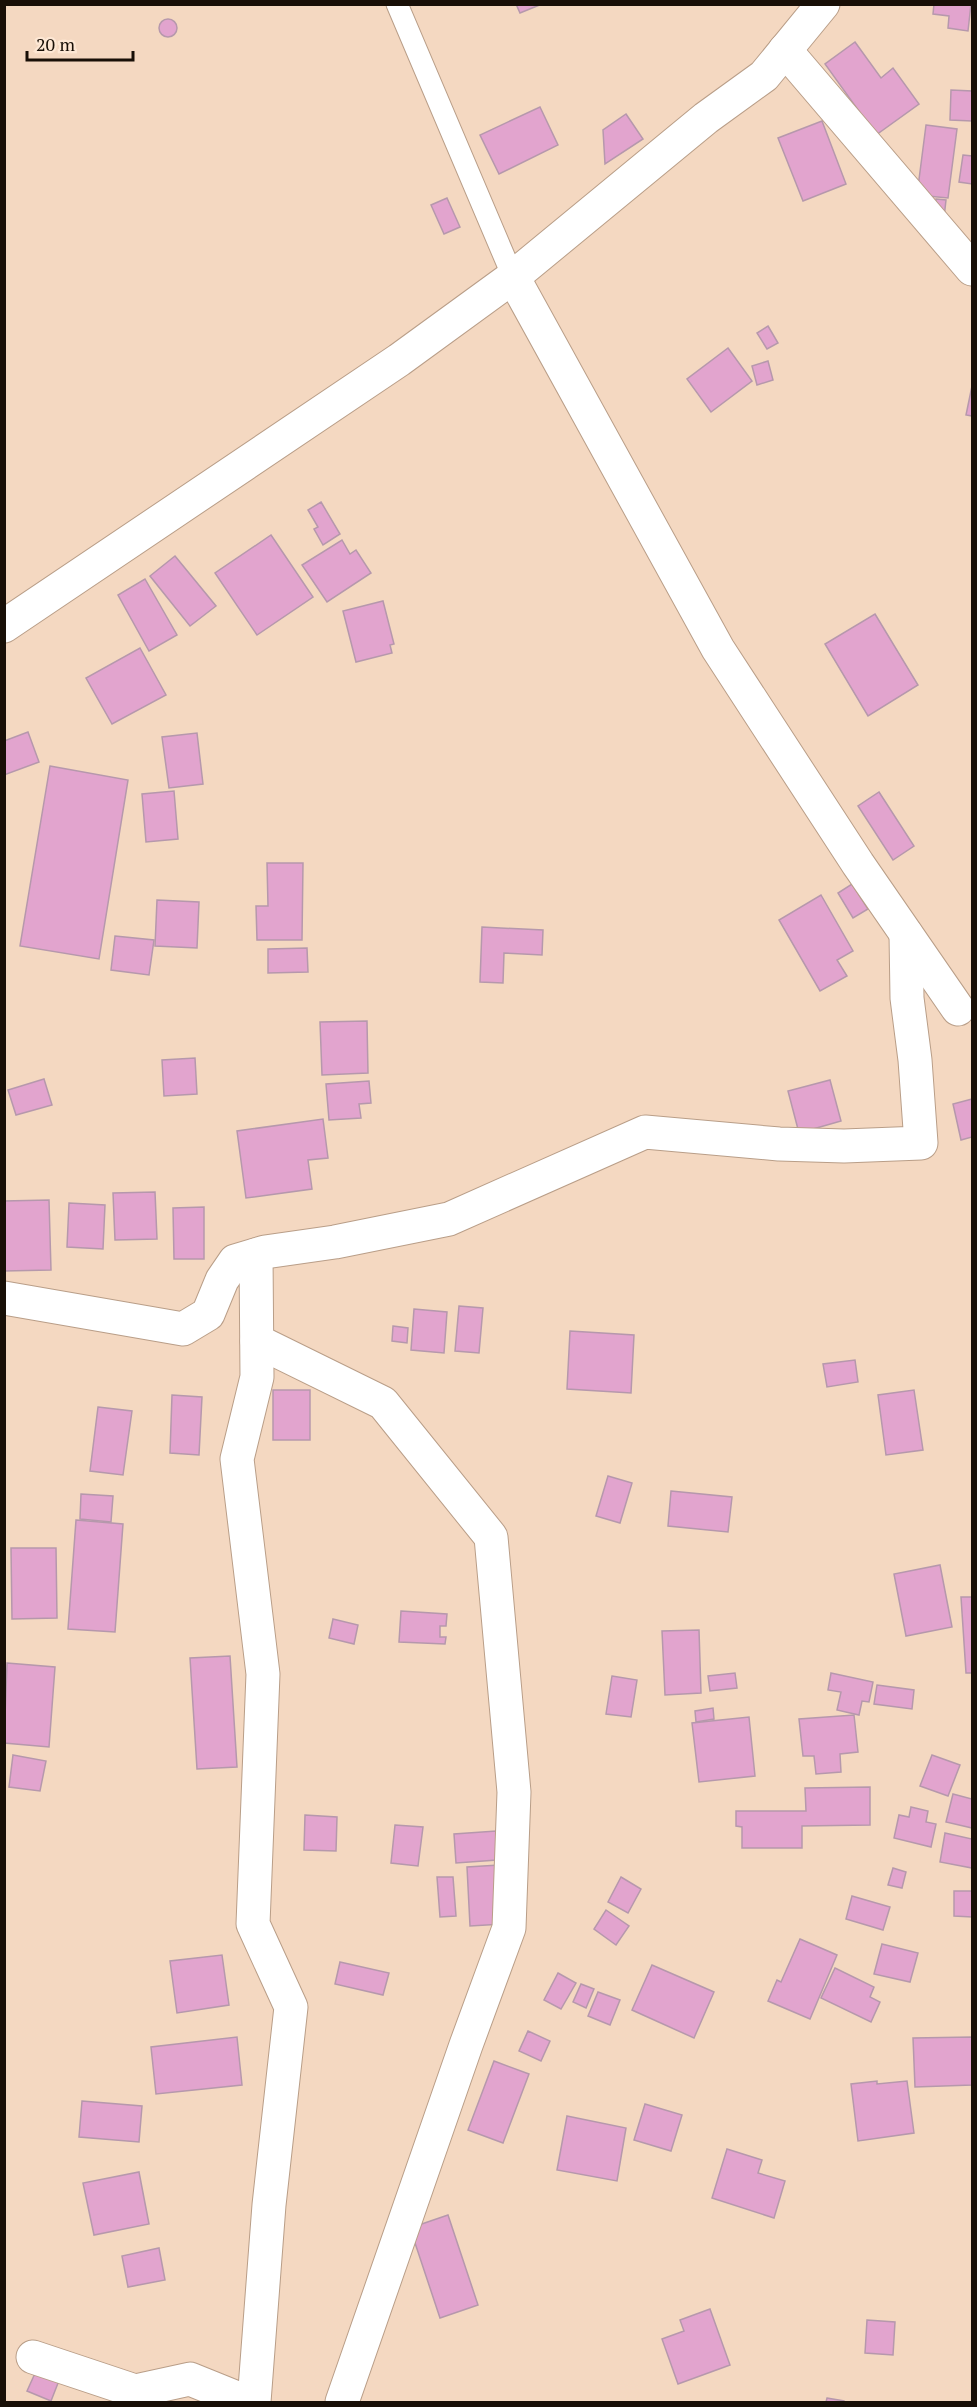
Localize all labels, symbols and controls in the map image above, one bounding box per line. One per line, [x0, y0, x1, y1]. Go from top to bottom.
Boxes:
scale bar [27, 24, 134, 62]
text: 20 m [36, 32, 76, 56]

